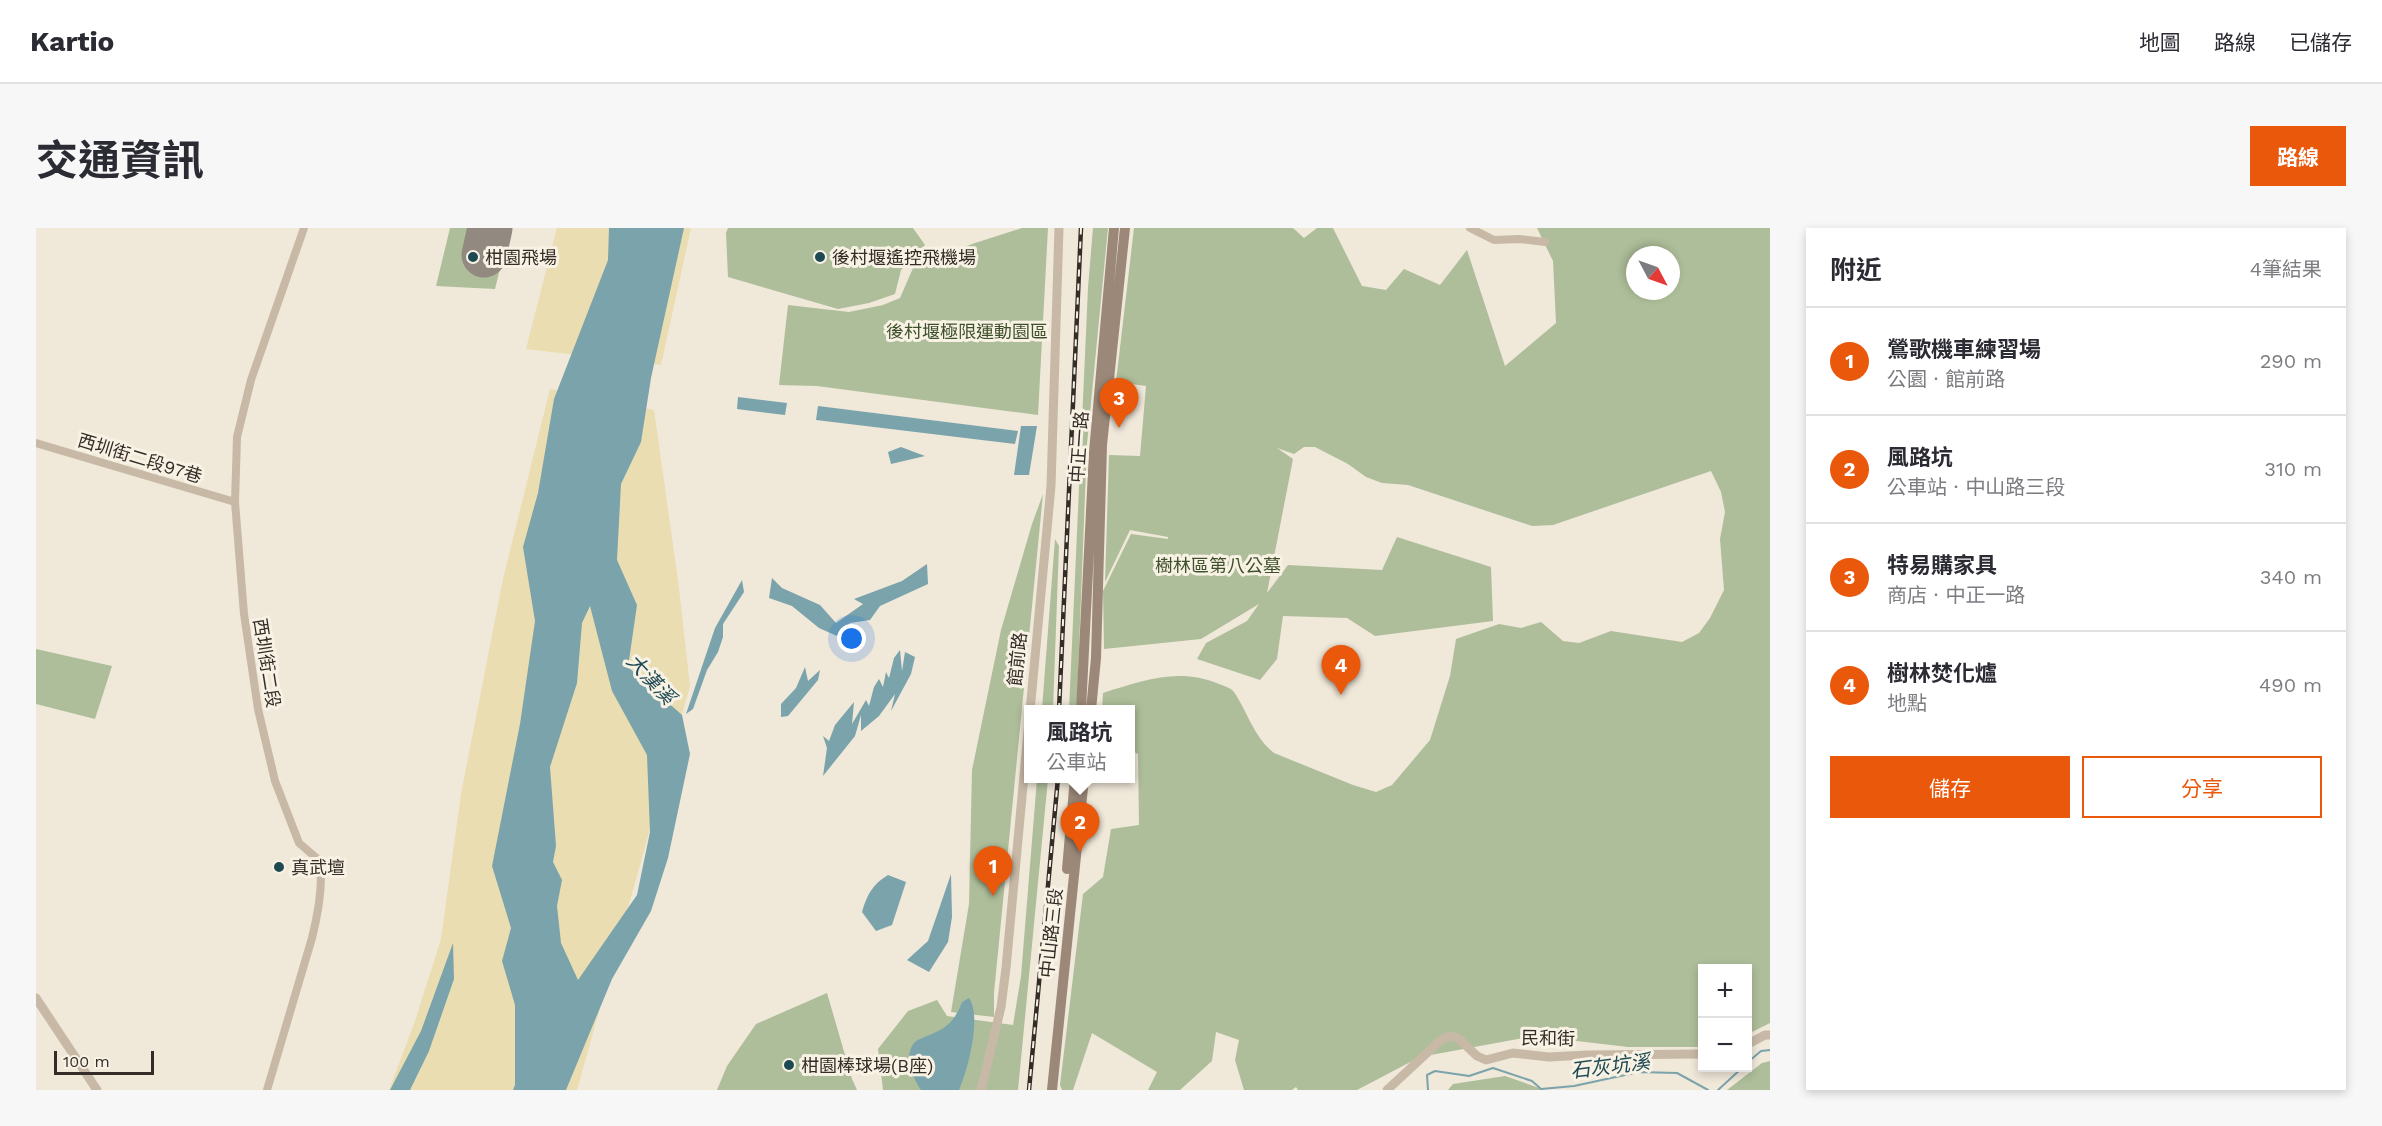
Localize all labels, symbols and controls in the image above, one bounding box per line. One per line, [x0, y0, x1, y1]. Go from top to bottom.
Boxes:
text: Kartio [30, 25, 114, 58]
text: 地圖 [2139, 30, 2181, 55]
text: 路線 [2214, 30, 2256, 55]
text: 已儲存 [2289, 30, 2352, 55]
button: 路線 [2250, 126, 2346, 186]
text: 交通資訊 [36, 136, 204, 185]
north arrow [1626, 246, 1680, 300]
place label: 柑園飛場 [485, 247, 557, 268]
place label: 後村堰遙控飛機場 [832, 247, 976, 268]
marker: 柑園飛場 [466, 250, 480, 264]
marker: 後村堰遙控飛機場 [813, 250, 827, 264]
text: 附近 [1830, 255, 1882, 285]
text: 4筆結果 [2250, 257, 2322, 281]
park label: 後村堰極限運動園區 [886, 321, 1048, 342]
text: 鶯歌機車練習場 [1887, 337, 2041, 362]
text: 1 [1845, 349, 1854, 373]
text: 290 m [2260, 349, 2322, 373]
text: 公園 · 館前路 [1887, 367, 2005, 391]
pin: 3 [1100, 378, 1138, 428]
street label: 中正一路 [1066, 410, 1092, 484]
street label: 西圳街二段97巷 [75, 429, 205, 487]
text: 風路坑 [1887, 445, 1953, 470]
text: 2 [1844, 457, 1855, 481]
text: 310 m [2264, 457, 2322, 481]
text: 公車站 · 中山路三段 [1887, 475, 2065, 499]
text: 特易購家具 [1887, 553, 1997, 578]
park label: 樹林區第八公墓 [1155, 555, 1281, 576]
text: 3 [1844, 565, 1855, 589]
text: 340 m [2260, 565, 2322, 589]
text: 商店 · 中正一路 [1887, 583, 2025, 607]
street label: 西圳街二段 [250, 617, 284, 709]
your location [837, 624, 866, 653]
street label: 館前路 [1004, 631, 1030, 687]
pin: 4 [1322, 646, 1360, 695]
water label: 大漢溪 [622, 649, 682, 711]
text: 樹林焚化爐 [1887, 661, 1997, 686]
text: 4 [1843, 673, 1856, 697]
text: 490 m [2259, 673, 2322, 697]
text: 地點 [1887, 691, 1927, 715]
popup [1024, 705, 1135, 783]
text: 風路坑 [1046, 720, 1113, 745]
text: 公車站 [1046, 750, 1106, 774]
button: 儲存 [1830, 756, 2070, 818]
button: 分享 [2082, 756, 2322, 818]
pin: 2 [1060, 802, 1100, 852]
pin: 1 [974, 846, 1012, 896]
place label: 真武壇 [291, 857, 345, 878]
marker: 真武壇 [272, 860, 286, 874]
street label: 中山路三段 [1036, 887, 1066, 979]
map controls [1698, 964, 1752, 1072]
button: + [1698, 964, 1752, 1018]
button: − [1698, 1018, 1752, 1072]
street label: 民和街 [1521, 1027, 1575, 1049]
scale bar [54, 1048, 154, 1076]
water label: 石灰坑溪 [1569, 1049, 1654, 1083]
text: 100 m [63, 1052, 110, 1071]
place label: 柑園棒球場(B座) [801, 1055, 933, 1076]
marker: 柑園棒球場(B座) [782, 1058, 796, 1072]

